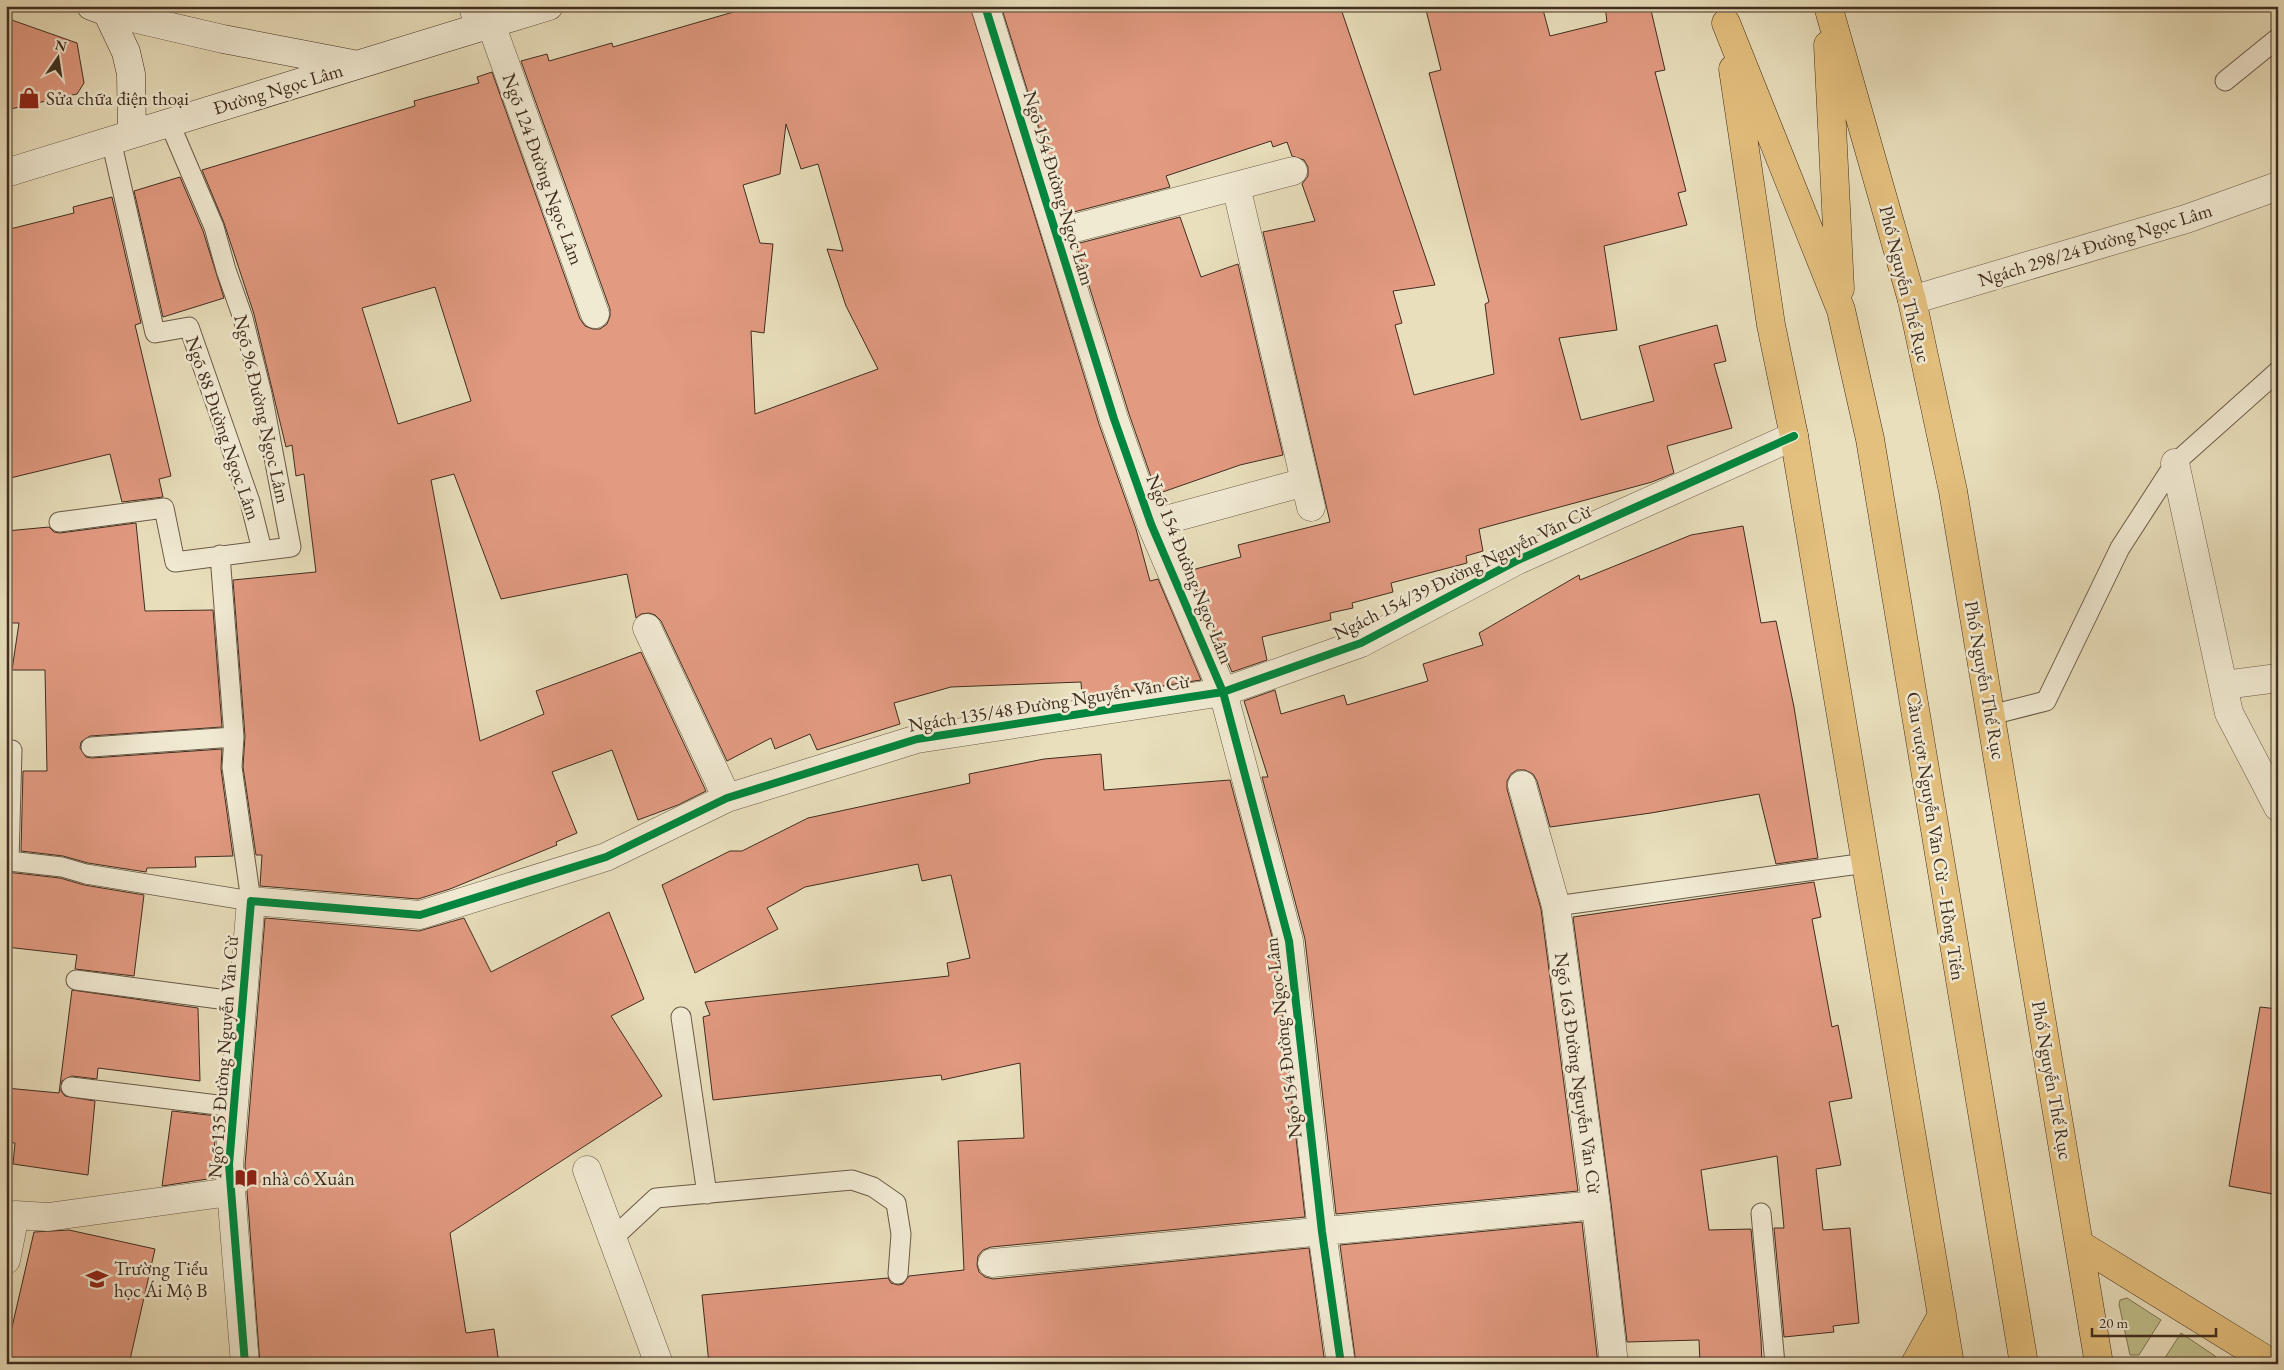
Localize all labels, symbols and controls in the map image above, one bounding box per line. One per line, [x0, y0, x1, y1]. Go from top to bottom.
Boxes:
north arrow [32, 32, 82, 82]
text: N [53, 35, 69, 56]
street label: Đường Ngọc Lâm [210, 57, 346, 121]
street label: Ngõ 124 Đường Ngọc Lâm [497, 70, 589, 268]
shop icon: Sửa chữa điện thoại [16, 85, 42, 111]
place label: Sửa chữa điện thoại [46, 86, 189, 111]
street label: Ngõ 154 Đường Ngọc Lâm [1018, 88, 1101, 288]
street label: Ngách 298/24 Đường Ngọc Lâm [1975, 197, 2215, 293]
street label: Phố Nguyễn Thế Rục [1873, 203, 1937, 365]
street label: Ngõ 96 Đường Ngọc Lâm [228, 312, 296, 506]
street label: Ngõ 88 Đường Ngọc Lâm [180, 333, 266, 523]
street label: Ngõ 154 Đường Ngọc Lâm [1141, 471, 1240, 668]
street label: Ngách 154/39 Đường Nguyễn Văn Cừ [1329, 498, 1596, 646]
street label: Phố Nguyễn Thế Rục [1959, 599, 2011, 762]
street label: Ngách 135/48 Đường Nguyễn Văn Cừ [906, 668, 1192, 738]
street label: Cầu vượt Nguyễn Văn Cừ – Hồng Tiến [1901, 690, 1971, 982]
street label: Ngõ 135 Đường Nguyễn Văn Cừ [202, 934, 244, 1179]
street label: Ngõ 154 Đường Ngọc Lâm [1258, 936, 1308, 1140]
street label: Ngõ 163 Đường Nguyễn Văn Cừ [1549, 951, 1607, 1195]
street label: Phố Nguyễn Thế Rục [2026, 999, 2078, 1162]
library icon: nhà cô Xuân [233, 1165, 259, 1191]
place label: nhà cô Xuân [262, 1166, 355, 1191]
place label: Trường Tiểu học Ái Mộ B [114, 1256, 208, 1303]
school or university icon: Trường Tiểu học Ái Mộ B [84, 1266, 110, 1292]
scale bar [2092, 1305, 2215, 1337]
text: 20 m [2099, 1313, 2128, 1332]

